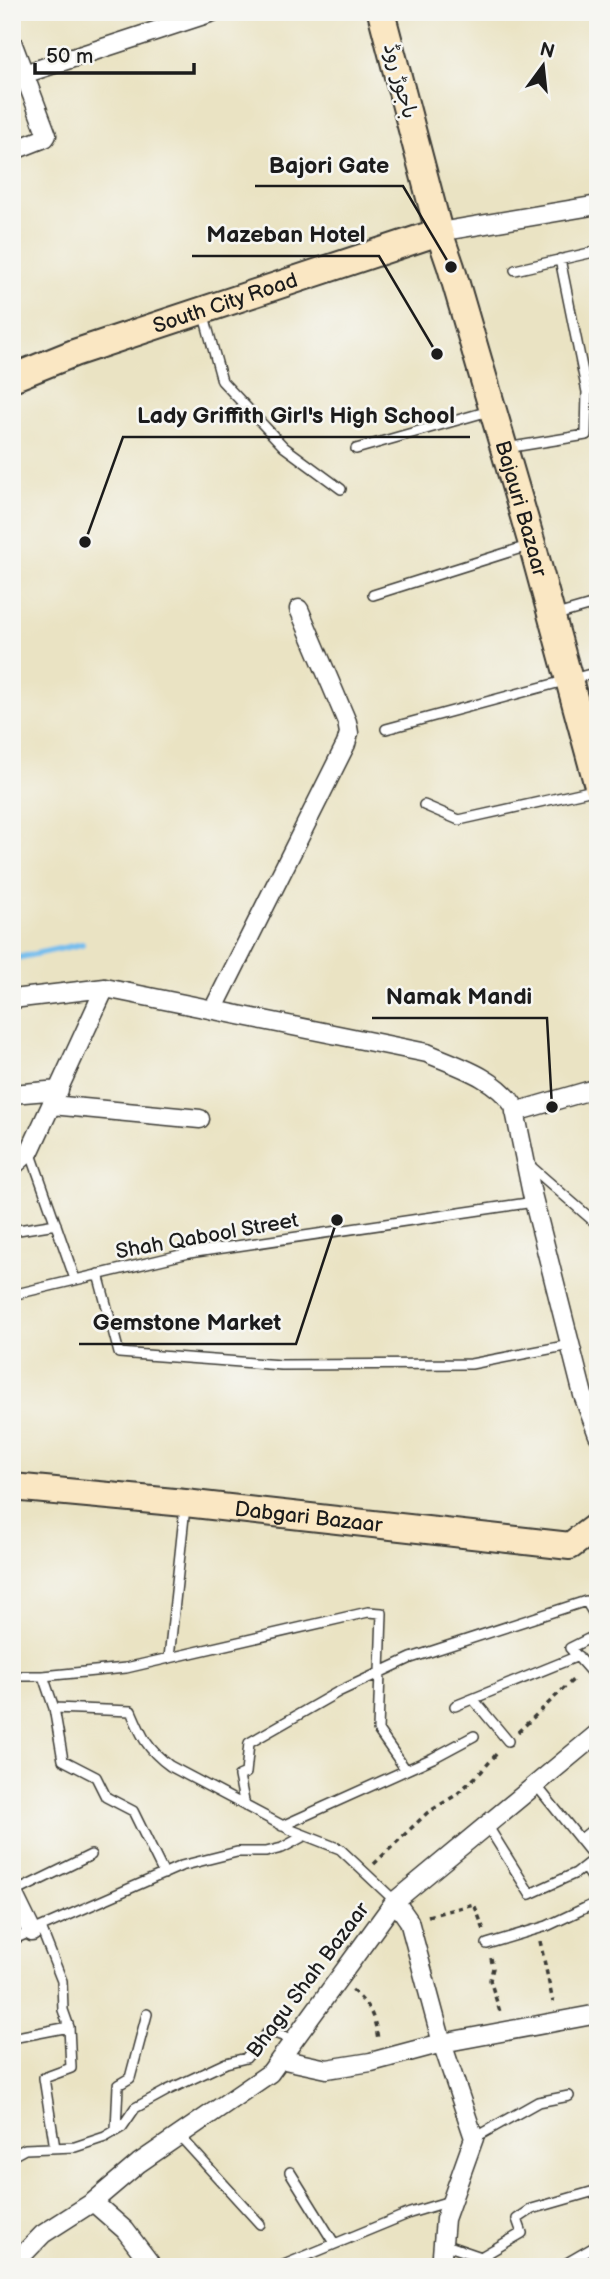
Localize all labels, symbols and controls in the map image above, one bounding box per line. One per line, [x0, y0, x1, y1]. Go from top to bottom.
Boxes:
scale bar [35, 32, 194, 76]
north arrow [508, 32, 578, 102]
text: N [537, 38, 557, 64]
street label: باجوڑ روڈ [378, 40, 422, 122]
text: 50 m [46, 44, 93, 69]
callout: Bajori Gate [255, 142, 403, 186]
text: Bajori Gate [269, 152, 389, 180]
callout: Mazeban Hotel [192, 212, 379, 256]
text: Mazeban Hotel [206, 221, 366, 249]
street label: South City Road [150, 267, 301, 339]
callout: Lady Griffith Girl's High School [123, 393, 470, 437]
text: Lady Griffith Girl's High School [137, 402, 455, 430]
street label: Bajauri Bazaar [490, 437, 553, 580]
callout: Namak Mandi [372, 974, 547, 1018]
text: Namak Mandi [386, 983, 532, 1011]
street label: Shah Qabool Street [114, 1208, 301, 1264]
callout: Gemstone Market [79, 1300, 296, 1344]
text: Gemstone Market [93, 1309, 282, 1337]
street label: Dabgari Bazaar [233, 1496, 384, 1537]
street label: Bhagu Shah Bazaar [241, 1897, 375, 2063]

